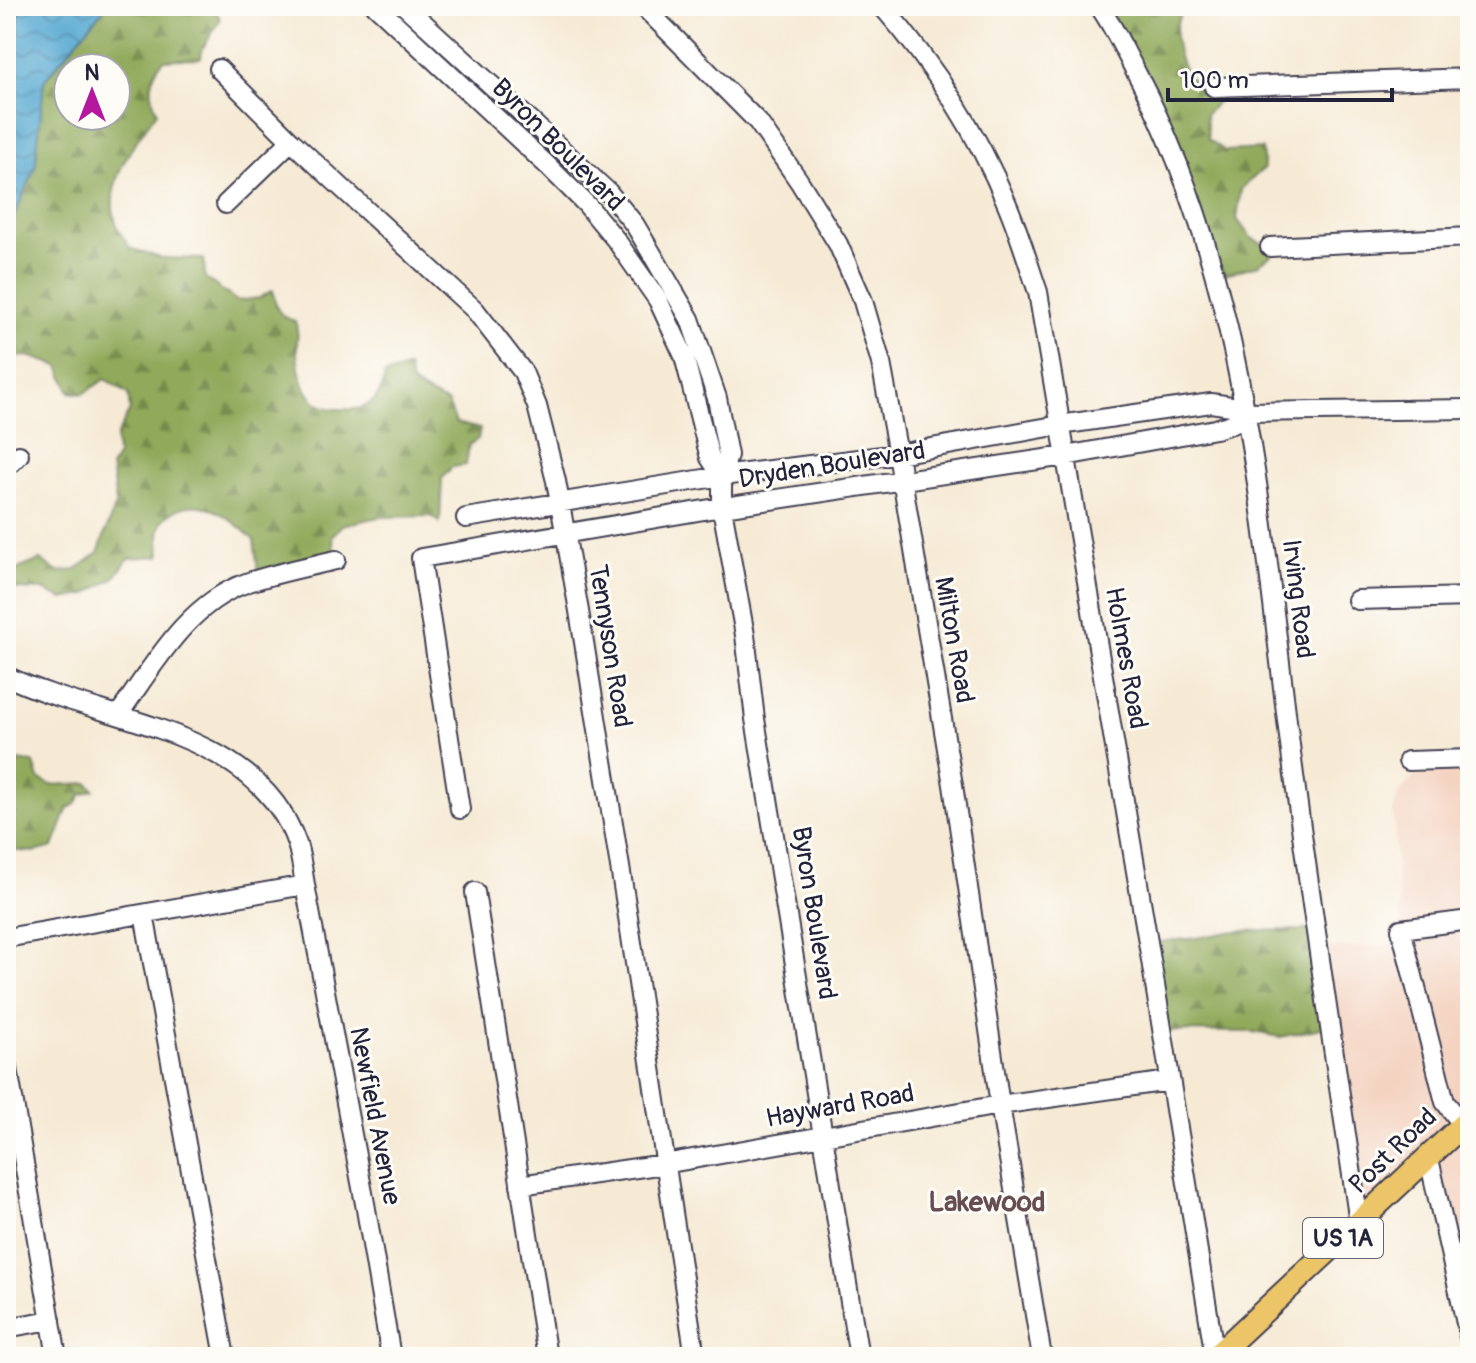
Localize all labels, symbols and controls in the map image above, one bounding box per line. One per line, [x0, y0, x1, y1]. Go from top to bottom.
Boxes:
north arrow [52, 52, 132, 132]
scale bar [1168, 52, 1392, 102]
text: N [85, 59, 100, 87]
text: 100 m [1180, 66, 1249, 95]
street label: Byron Boulevard [485, 72, 631, 218]
street label: Dryden Boulevard [736, 434, 928, 496]
street label: Irving Road [1275, 538, 1321, 660]
street label: Tennyson Road [581, 562, 639, 730]
street label: Milton Road [927, 574, 981, 706]
street label: Holmes Road [1098, 585, 1154, 731]
street label: Byron Boulevard [785, 824, 843, 1002]
street label: Newfield Avenue [342, 1024, 408, 1208]
street label: Hayward Road [763, 1077, 917, 1135]
street label: Post Road [1342, 1101, 1444, 1201]
district label: Lakewood [928, 1185, 1046, 1220]
road number: US 1A [1303, 1218, 1383, 1258]

